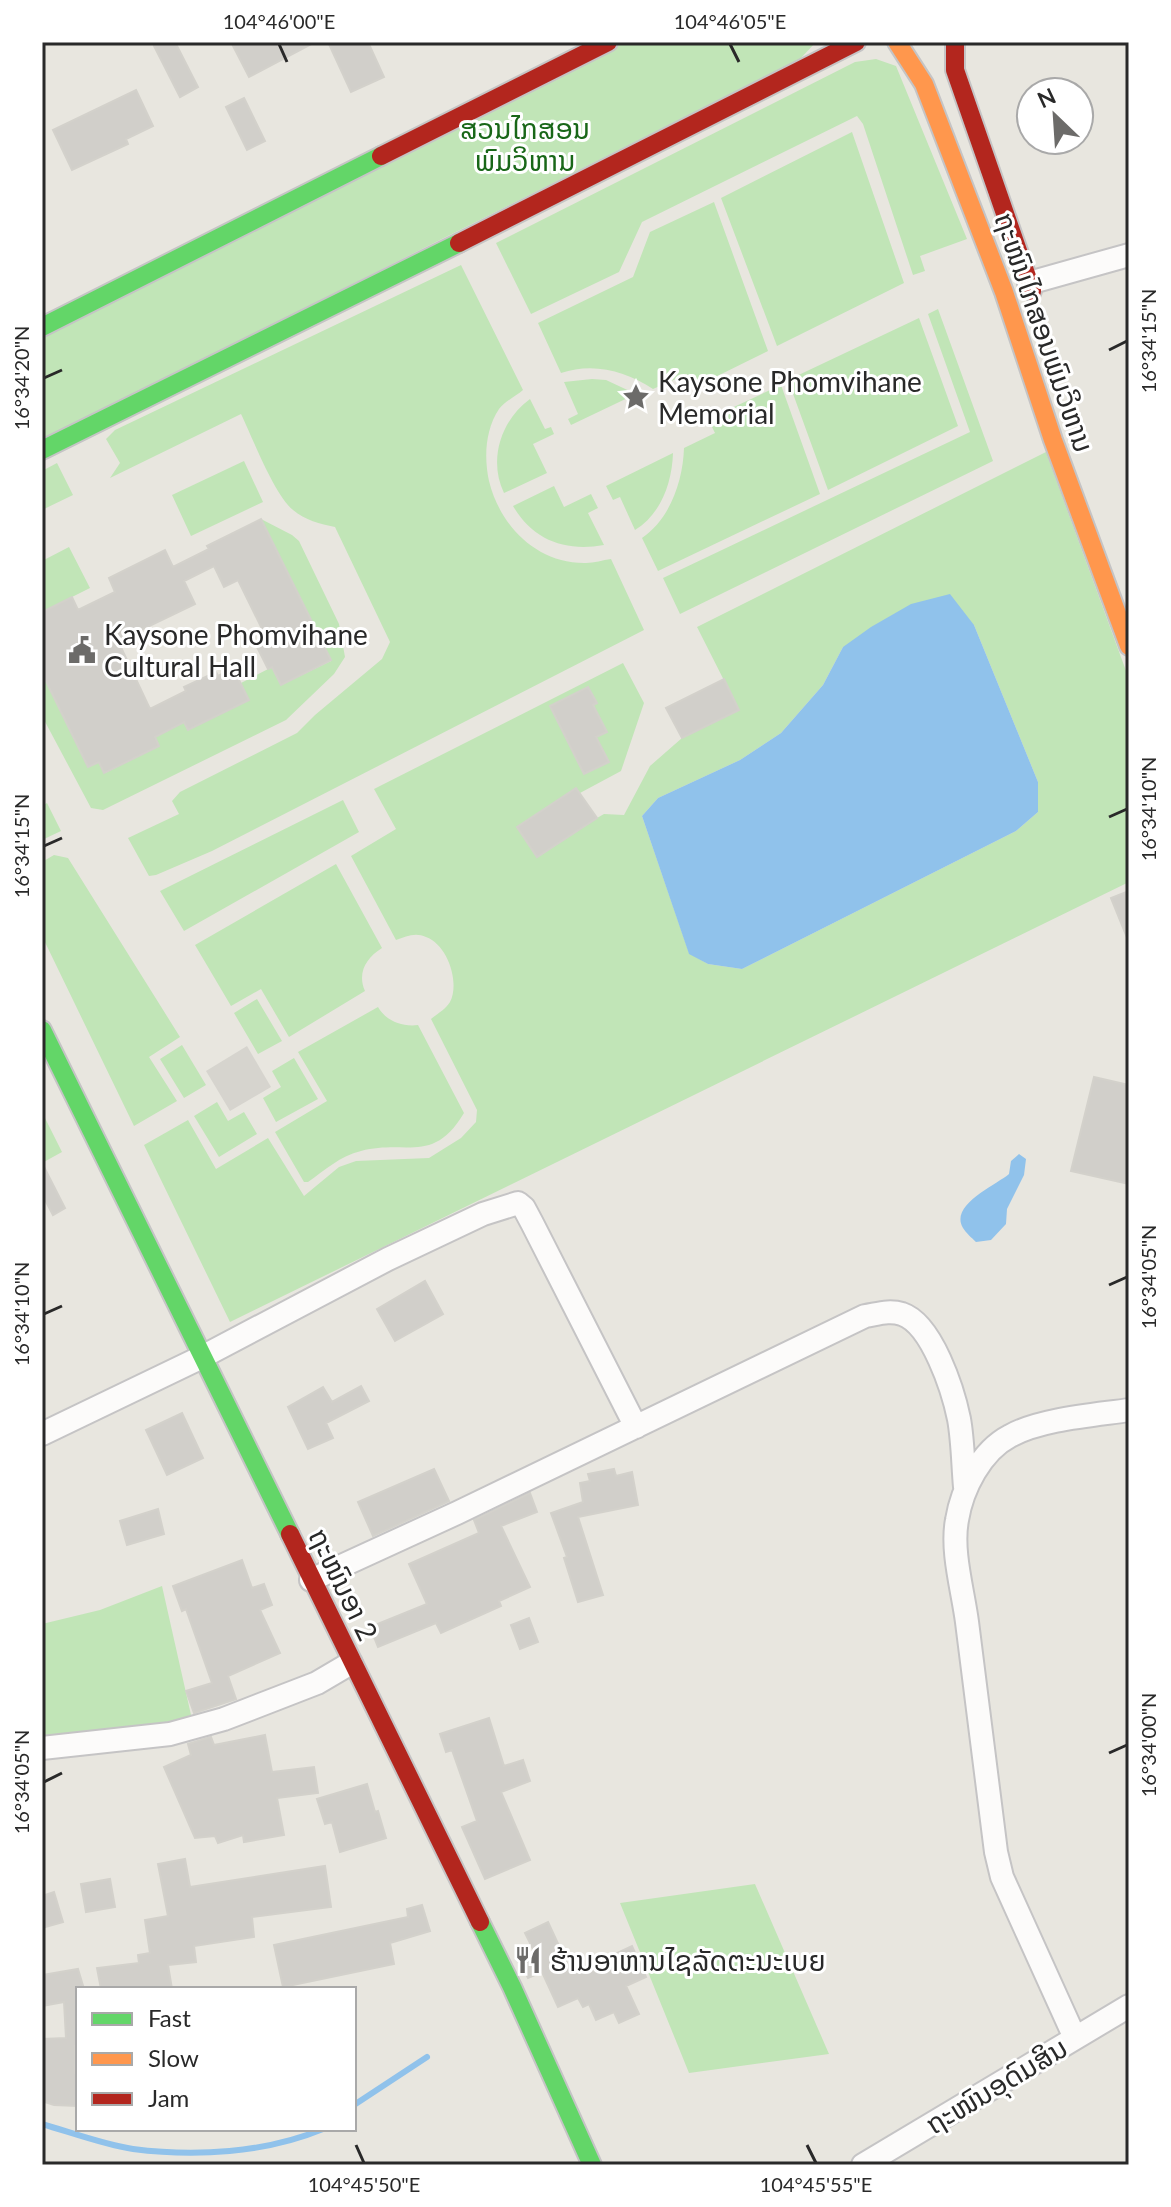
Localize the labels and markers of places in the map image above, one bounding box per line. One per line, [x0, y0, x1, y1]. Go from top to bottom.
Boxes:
place label: Kaysone Phomvihane Memorial [658, 364, 922, 430]
place icon: Kaysone Phomvihane Memorial [621, 382, 651, 412]
place label: Kaysone Phomvihane Cultural Hall [104, 617, 368, 683]
public building icon: Kaysone Phomvihane Cultural Hall [67, 635, 97, 665]
place label: ຮ້ານອາຫານໄຊລັດຕະນະເບຍ [550, 1943, 826, 1977]
restaurant icon: ຮ້ານອາຫານໄຊລັດຕະນະເບຍ [513, 1945, 543, 1975]

